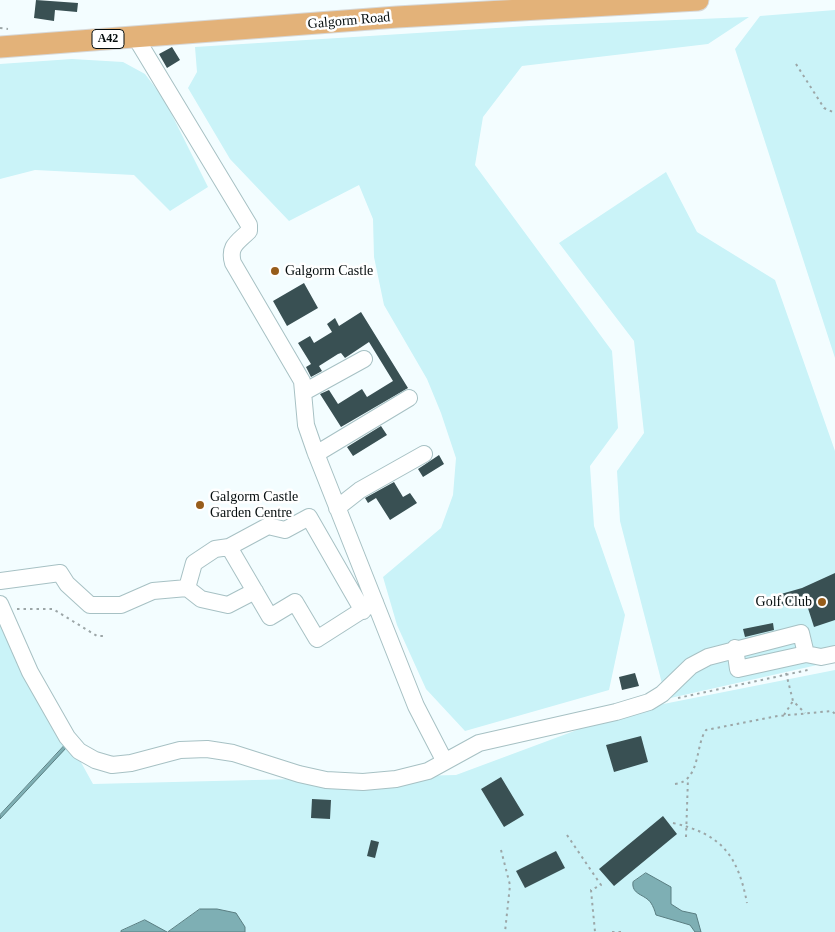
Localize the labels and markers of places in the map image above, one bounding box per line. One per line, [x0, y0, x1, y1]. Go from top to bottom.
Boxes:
place label: Galgorm Castle [285, 263, 373, 279]
marker: Galgorm Castle [269, 265, 281, 277]
place label: Galgorm Castle Garden Centre [210, 489, 298, 522]
marker: Galgorm Castle Garden Centre [194, 499, 206, 511]
place label: Golf Club [756, 594, 812, 610]
marker: Golf Club [816, 596, 828, 608]

